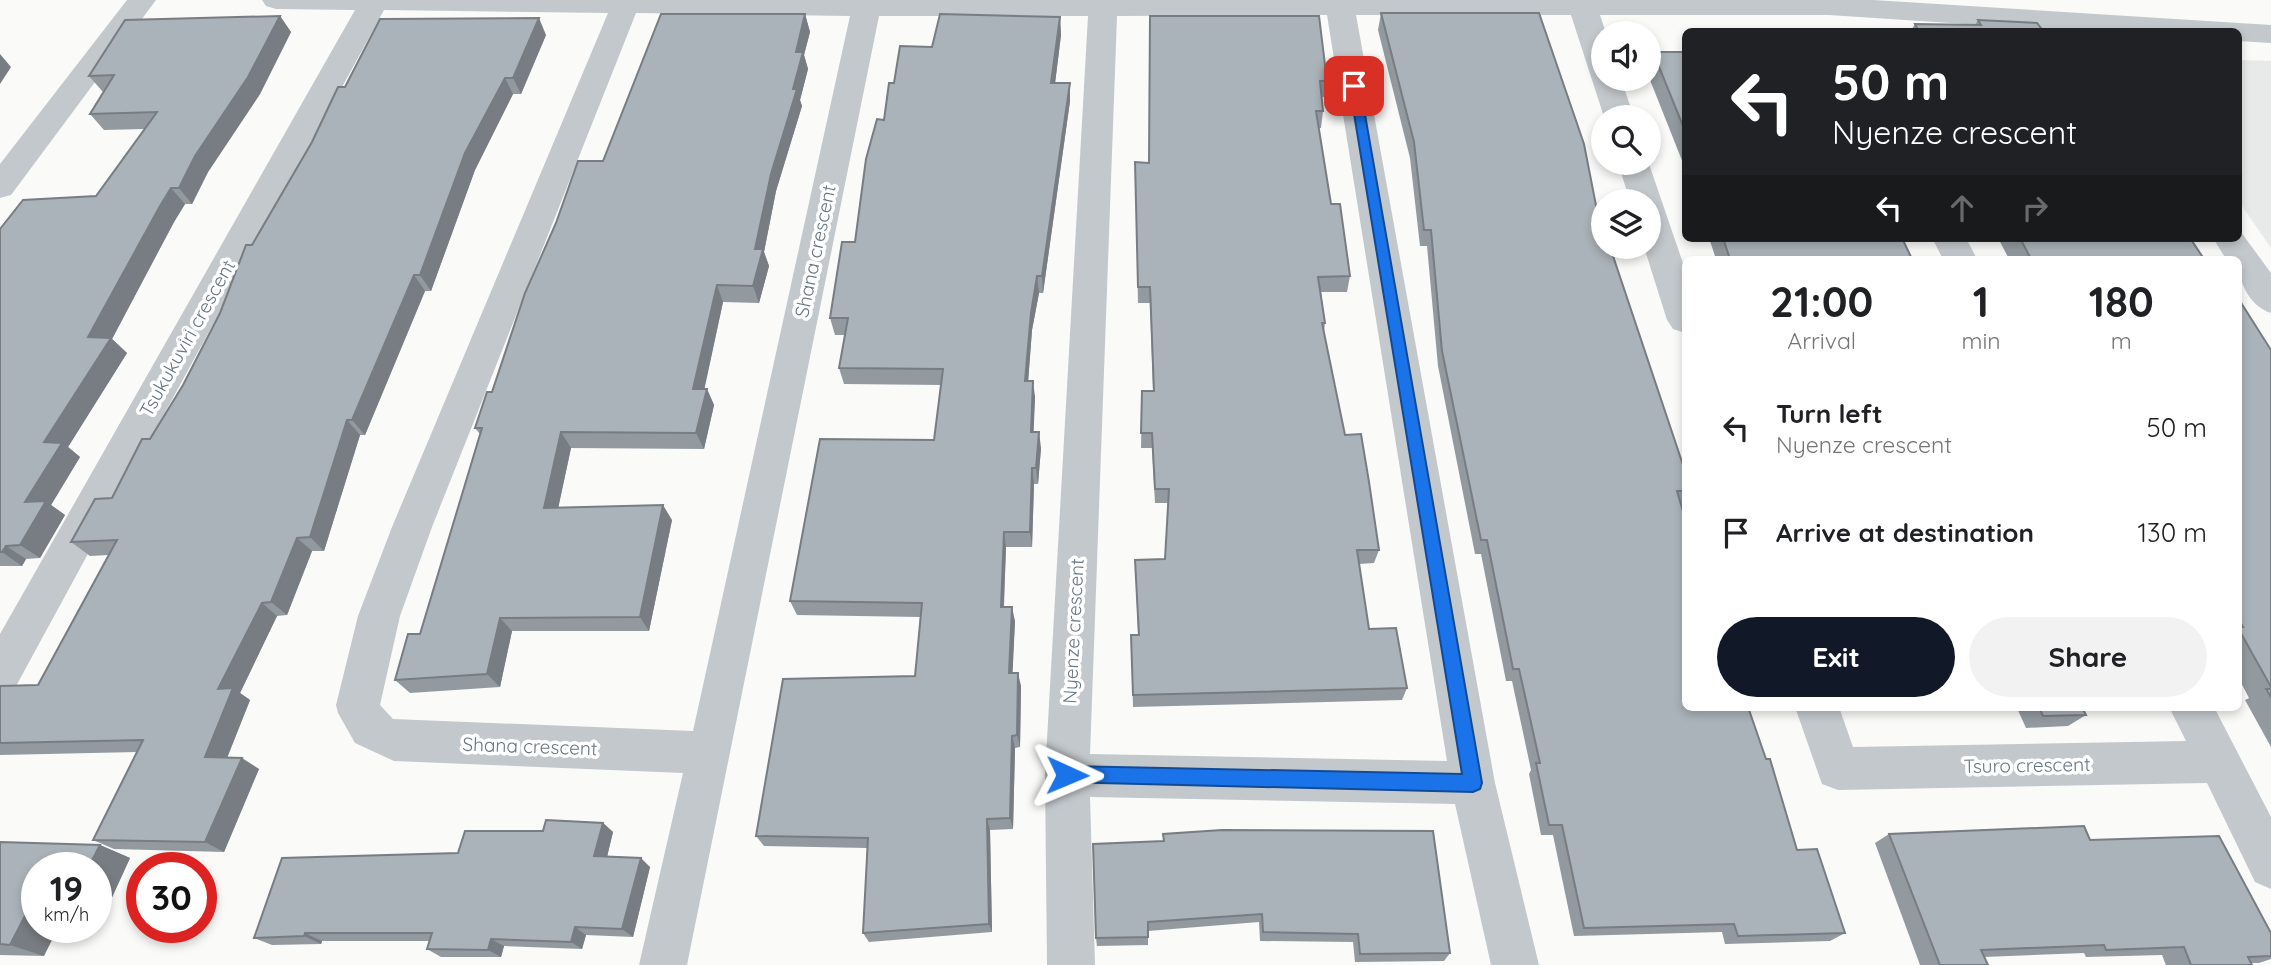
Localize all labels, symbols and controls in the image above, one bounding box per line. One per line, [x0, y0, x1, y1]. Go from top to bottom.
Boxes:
map controls [1591, 21, 1661, 259]
button: sound [1591, 21, 1661, 91]
text: 50 m [1832, 51, 1949, 112]
pin [1324, 56, 1384, 116]
icon: left [1717, 56, 1808, 147]
icon: arrive [1335, 67, 1373, 105]
button: search [1591, 105, 1661, 175]
text: Nyenze crescent [1832, 112, 2077, 152]
street label: Shana crescent [789, 182, 841, 320]
button: layers [1591, 189, 1661, 259]
icon: left [1870, 189, 1908, 227]
icon: ahead [1943, 189, 1981, 227]
icon: right [2016, 189, 2054, 227]
street label: Tsukukuviri crescent [134, 255, 240, 421]
text: 21:00 [1770, 275, 1873, 328]
text: 1 [1973, 275, 1989, 328]
text: 180 [2089, 275, 2154, 328]
text: Arrival [1787, 326, 1856, 355]
text: min [1961, 326, 2001, 355]
text: m [2111, 326, 2132, 355]
text: Turn left [1776, 397, 1883, 430]
icon: left [1717, 409, 1755, 447]
text: 50 m [2147, 411, 2207, 444]
text: Nyenze crescent [1776, 430, 1952, 459]
icon: arrive [1717, 514, 1755, 552]
text: Arrive at destination [1776, 516, 2034, 549]
text: 130 m [2137, 516, 2207, 549]
street label: Nyenze crescent [1057, 558, 1089, 704]
button: Exit [1717, 617, 1955, 697]
button: Share [1969, 617, 2207, 697]
street label: Shana crescent [462, 732, 598, 760]
position arrow [1030, 738, 1104, 812]
street label: Tsuro crescent [1963, 752, 2091, 778]
speed limit sign: 30 [126, 852, 217, 943]
text: 19 [50, 866, 83, 910]
text: km/h [44, 903, 89, 926]

